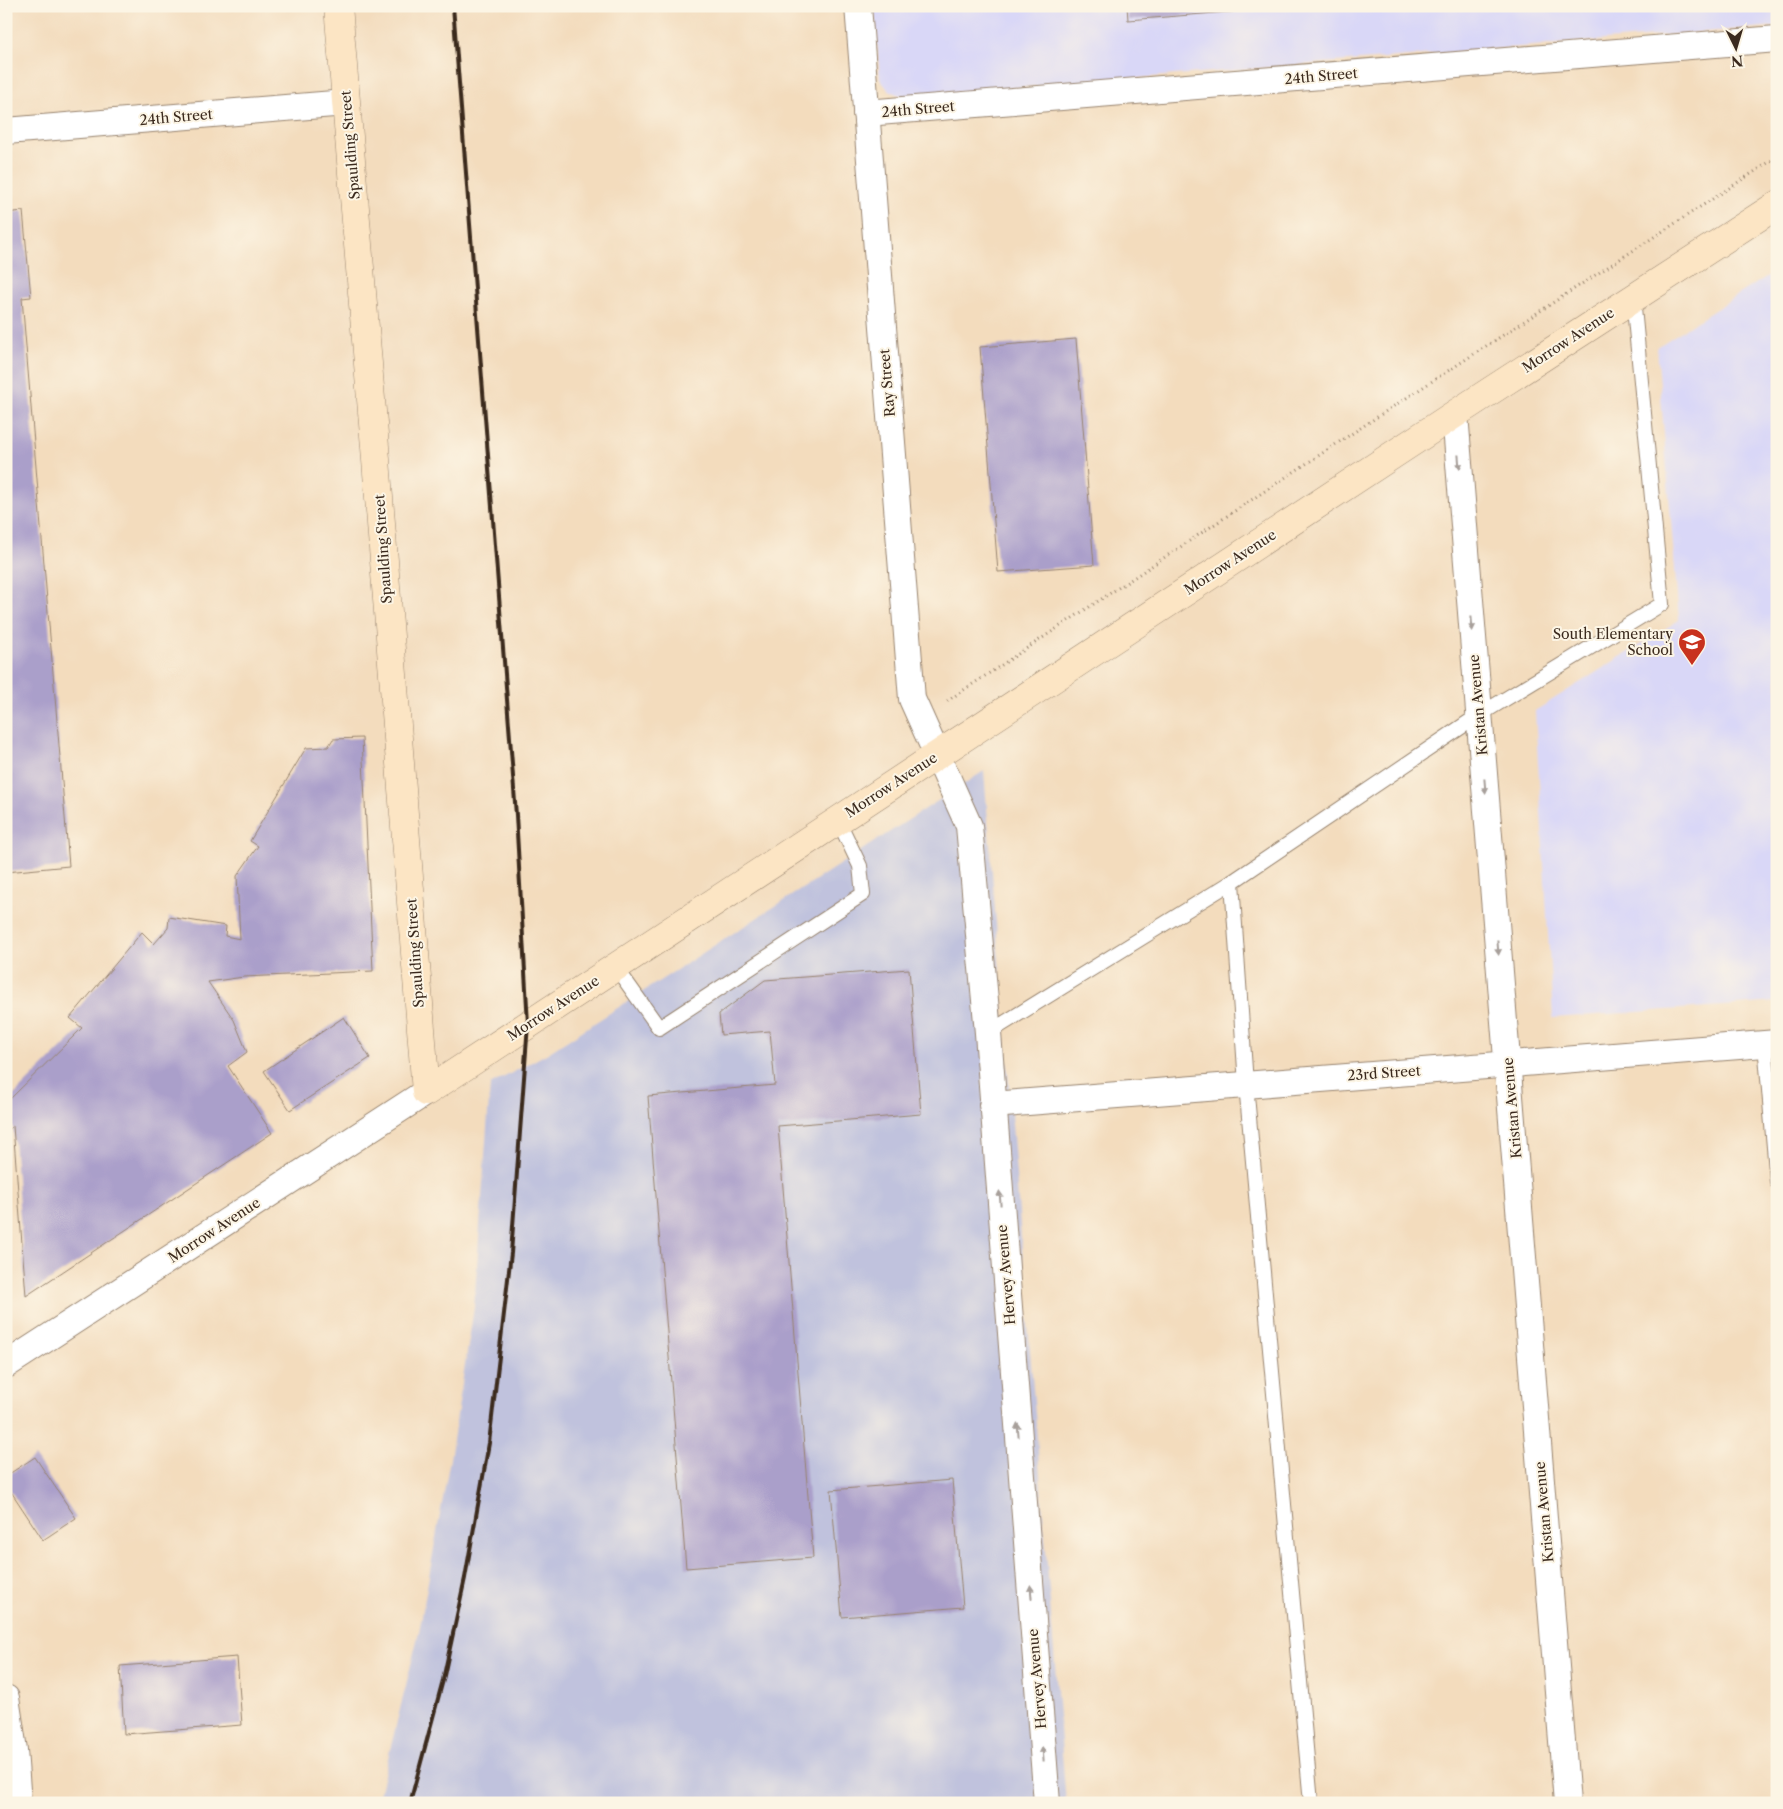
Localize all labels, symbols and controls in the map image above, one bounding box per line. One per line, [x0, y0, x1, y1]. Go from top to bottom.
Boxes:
north arrow [1710, 22, 1760, 72]
text: N [1730, 51, 1744, 70]
street label: 24th Street [1284, 64, 1358, 88]
street label: Spaulding Street [336, 90, 364, 200]
street label: 24th Street [881, 97, 955, 121]
street label: 24th Street [139, 105, 213, 129]
street label: Morrow Avenue [1519, 303, 1618, 376]
street label: Ray Street [875, 348, 899, 418]
one-way arrow [1455, 455, 1463, 471]
street label: Spaulding Street [370, 494, 396, 604]
street label: Morrow Avenue [1181, 525, 1280, 598]
one-way arrow [1468, 617, 1476, 633]
place label: South Elementary School [1553, 625, 1673, 659]
school or university icon: South Elementary School [1677, 627, 1707, 666]
street label: Kristan Avenue [1465, 654, 1491, 756]
street label: Morrow Avenue [842, 748, 941, 821]
one-way arrow [1481, 779, 1489, 795]
street label: Spaulding Street [402, 898, 428, 1008]
one-way arrow [1495, 941, 1503, 957]
street label: Morrow Avenue [504, 971, 603, 1044]
street label: Kristan Avenue [1499, 1057, 1525, 1159]
street label: 23rd Street [1347, 1061, 1421, 1085]
one-way arrow [995, 1190, 1003, 1206]
street label: Morrow Avenue [165, 1193, 264, 1266]
street label: Hervey Avenue [993, 1224, 1019, 1326]
one-way arrow [1013, 1422, 1021, 1438]
street label: Kristan Avenue [1531, 1461, 1557, 1563]
one-way arrow [1026, 1584, 1034, 1600]
street label: Hervey Avenue [1024, 1628, 1050, 1730]
one-way arrow [1039, 1746, 1047, 1762]

